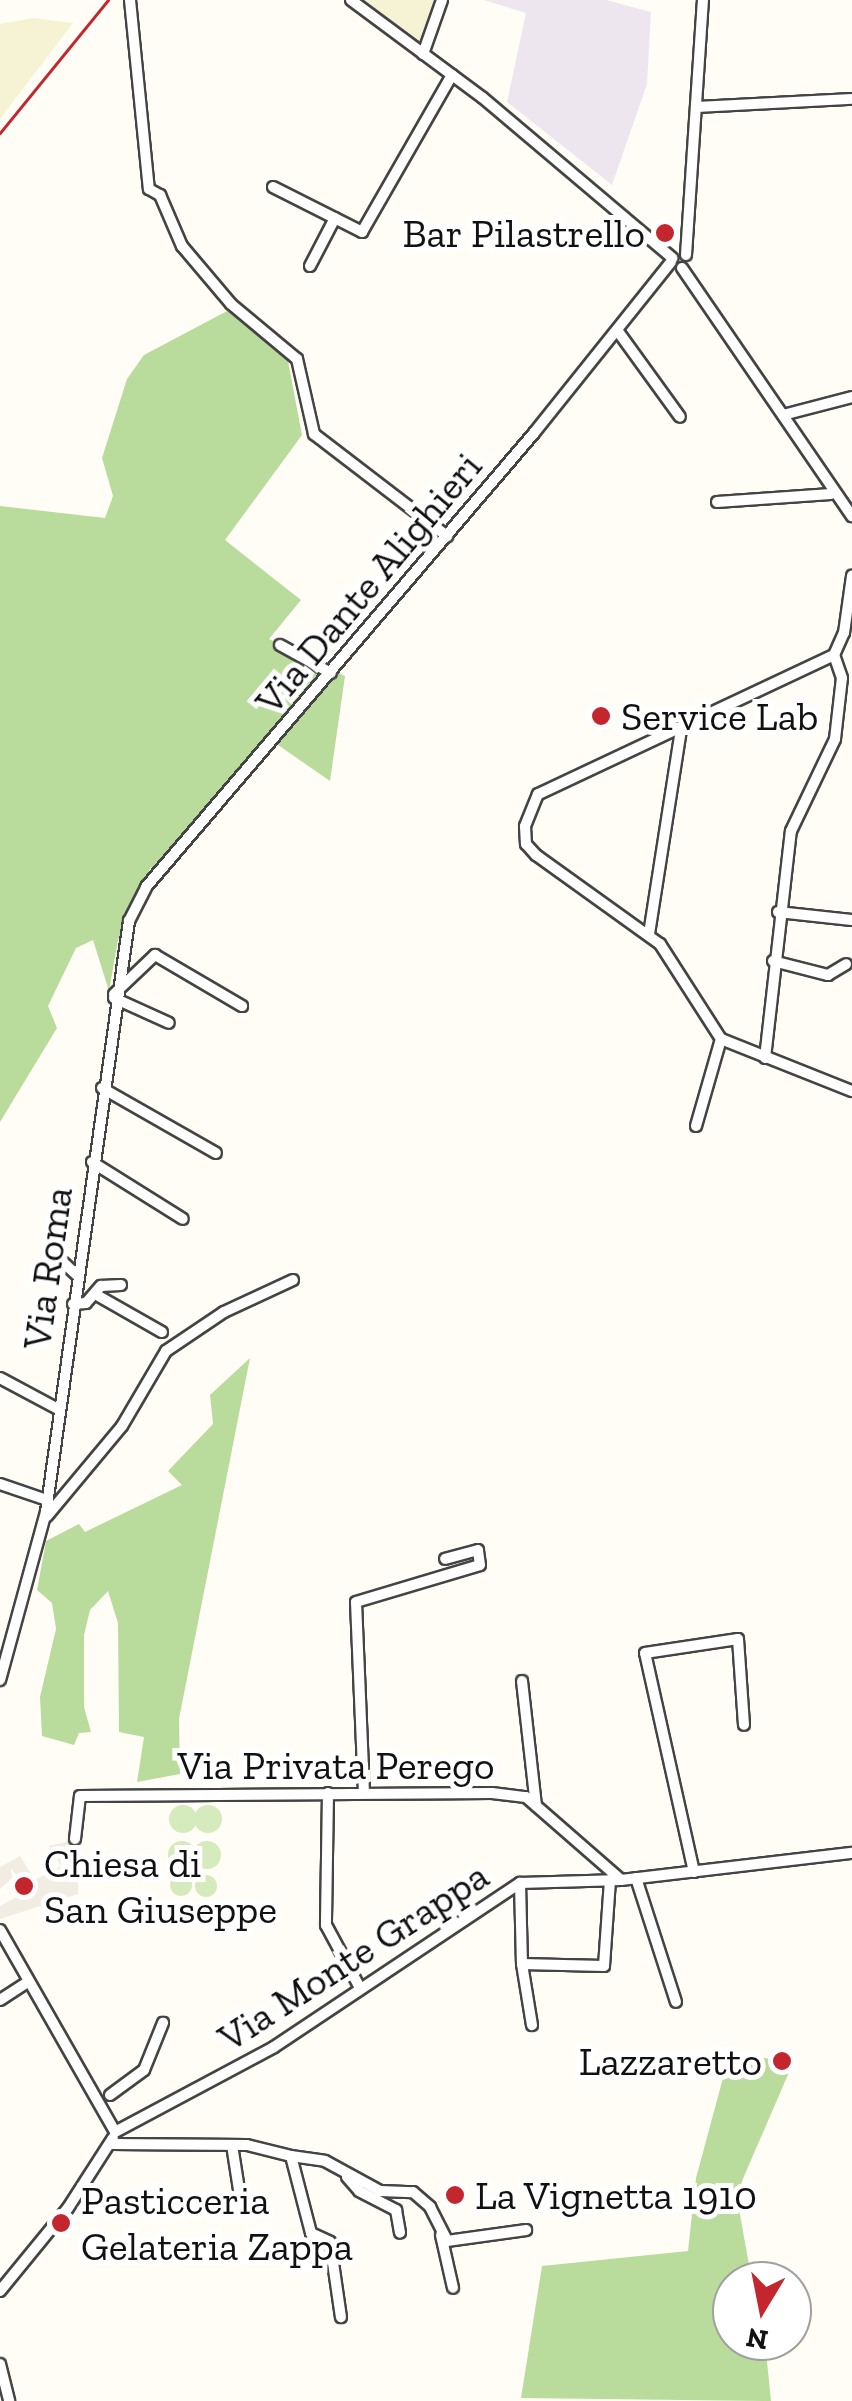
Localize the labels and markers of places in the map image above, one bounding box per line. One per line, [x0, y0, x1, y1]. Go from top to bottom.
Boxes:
place label: Bar Pilastrello [402, 209, 645, 257]
marker: Bar Pilastrello [654, 222, 676, 244]
place label: Service Lab [621, 692, 818, 740]
marker: Service Lab [590, 705, 612, 727]
place label: Chiesa di San Giuseppe [44, 1839, 277, 1933]
marker: Chiesa di San Giuseppe [13, 1875, 35, 1897]
place label: Lazzaretto [579, 2037, 762, 2085]
marker: Lazzaretto [771, 2050, 793, 2072]
place label: La Vignetta 1910 [475, 2171, 758, 2219]
place label: Pasticceria Gelateria Zappa [81, 2176, 353, 2270]
marker: La Vignetta 1910 [444, 2184, 466, 2206]
marker: Pasticceria Gelateria Zappa [50, 2212, 72, 2234]

